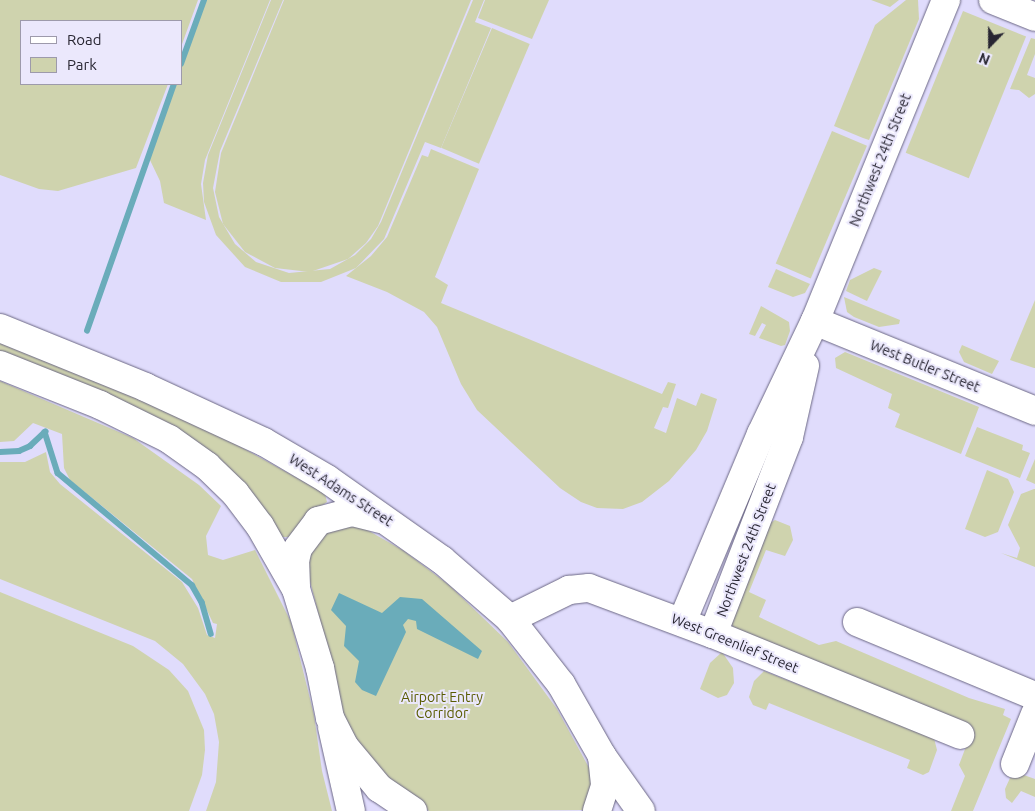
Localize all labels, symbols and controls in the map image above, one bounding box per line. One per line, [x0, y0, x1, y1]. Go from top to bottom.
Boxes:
legend [20, 20, 182, 85]
north arrow [965, 20, 1015, 70]
text: Road [67, 31, 102, 48]
text: N [977, 50, 992, 68]
text: Park [67, 56, 97, 73]
street label: Northwest 24th Street [846, 91, 914, 229]
street label: West Butler Street [868, 336, 982, 396]
street label: West Adams Street [286, 450, 396, 530]
street label: Northwest 24th Street [713, 481, 779, 619]
street label: West Greenlief Street [669, 610, 801, 676]
park label: Airport Entry Corridor [401, 689, 483, 722]

